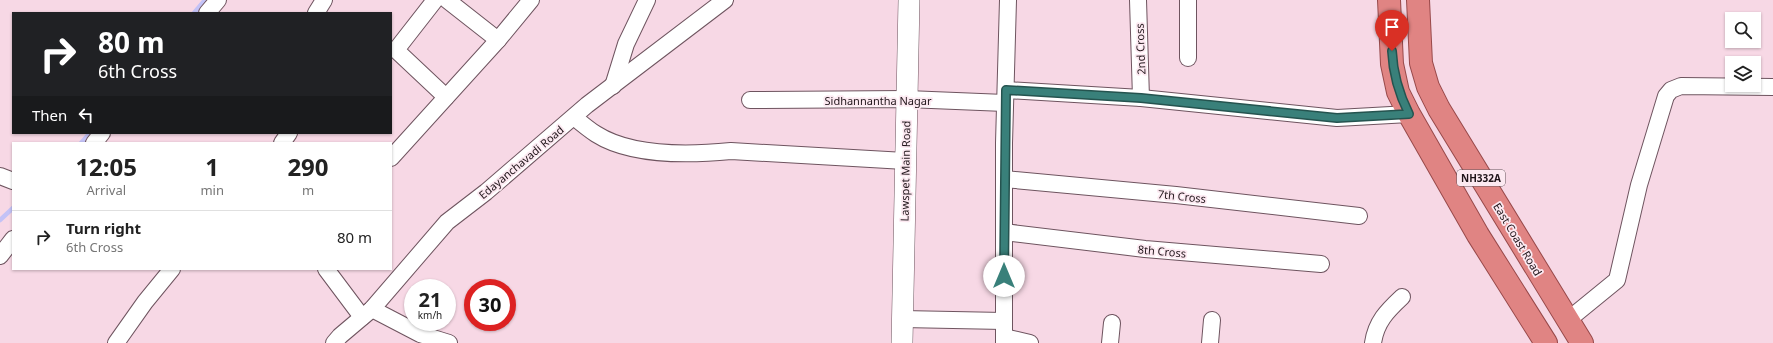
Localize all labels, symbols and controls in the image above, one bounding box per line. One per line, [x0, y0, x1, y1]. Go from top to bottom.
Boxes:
pin [1375, 10, 1409, 51]
map controls [1725, 12, 1761, 92]
button: search [1725, 12, 1761, 48]
icon: arrive [1381, 16, 1403, 38]
text: 80 m [98, 23, 165, 61]
street label: 2nd Cross [1132, 23, 1148, 75]
icon: right [32, 28, 84, 80]
button: layers [1725, 56, 1761, 92]
text: 6th Cross [98, 59, 177, 83]
street label: Sidhannantha Nagar [825, 93, 932, 108]
icon: left [75, 104, 97, 126]
text: Then [32, 105, 67, 125]
street label: Lawspet Main Road [897, 121, 913, 221]
street label: Edayanchavadi Road [475, 122, 567, 202]
text: 12:05 [75, 150, 137, 183]
text: 1 [205, 150, 219, 183]
text: 290 [287, 150, 329, 183]
road number: NH332A [1457, 170, 1505, 186]
text: Arrival [86, 181, 126, 199]
text: min [200, 181, 224, 199]
text: m [302, 181, 314, 199]
street label: 7th Cross [1157, 186, 1207, 206]
street label: East Coast Road [1490, 200, 1546, 278]
text: Turn right [66, 218, 141, 238]
icon: right [32, 226, 54, 248]
text: 80 m [337, 227, 372, 247]
text: 6th Cross [66, 238, 123, 256]
street label: 8th Cross [1137, 241, 1187, 261]
position arrow [983, 255, 1025, 297]
speed limit sign: 30 [464, 279, 516, 331]
text: 21 [419, 286, 441, 313]
text: km/h [418, 308, 442, 322]

